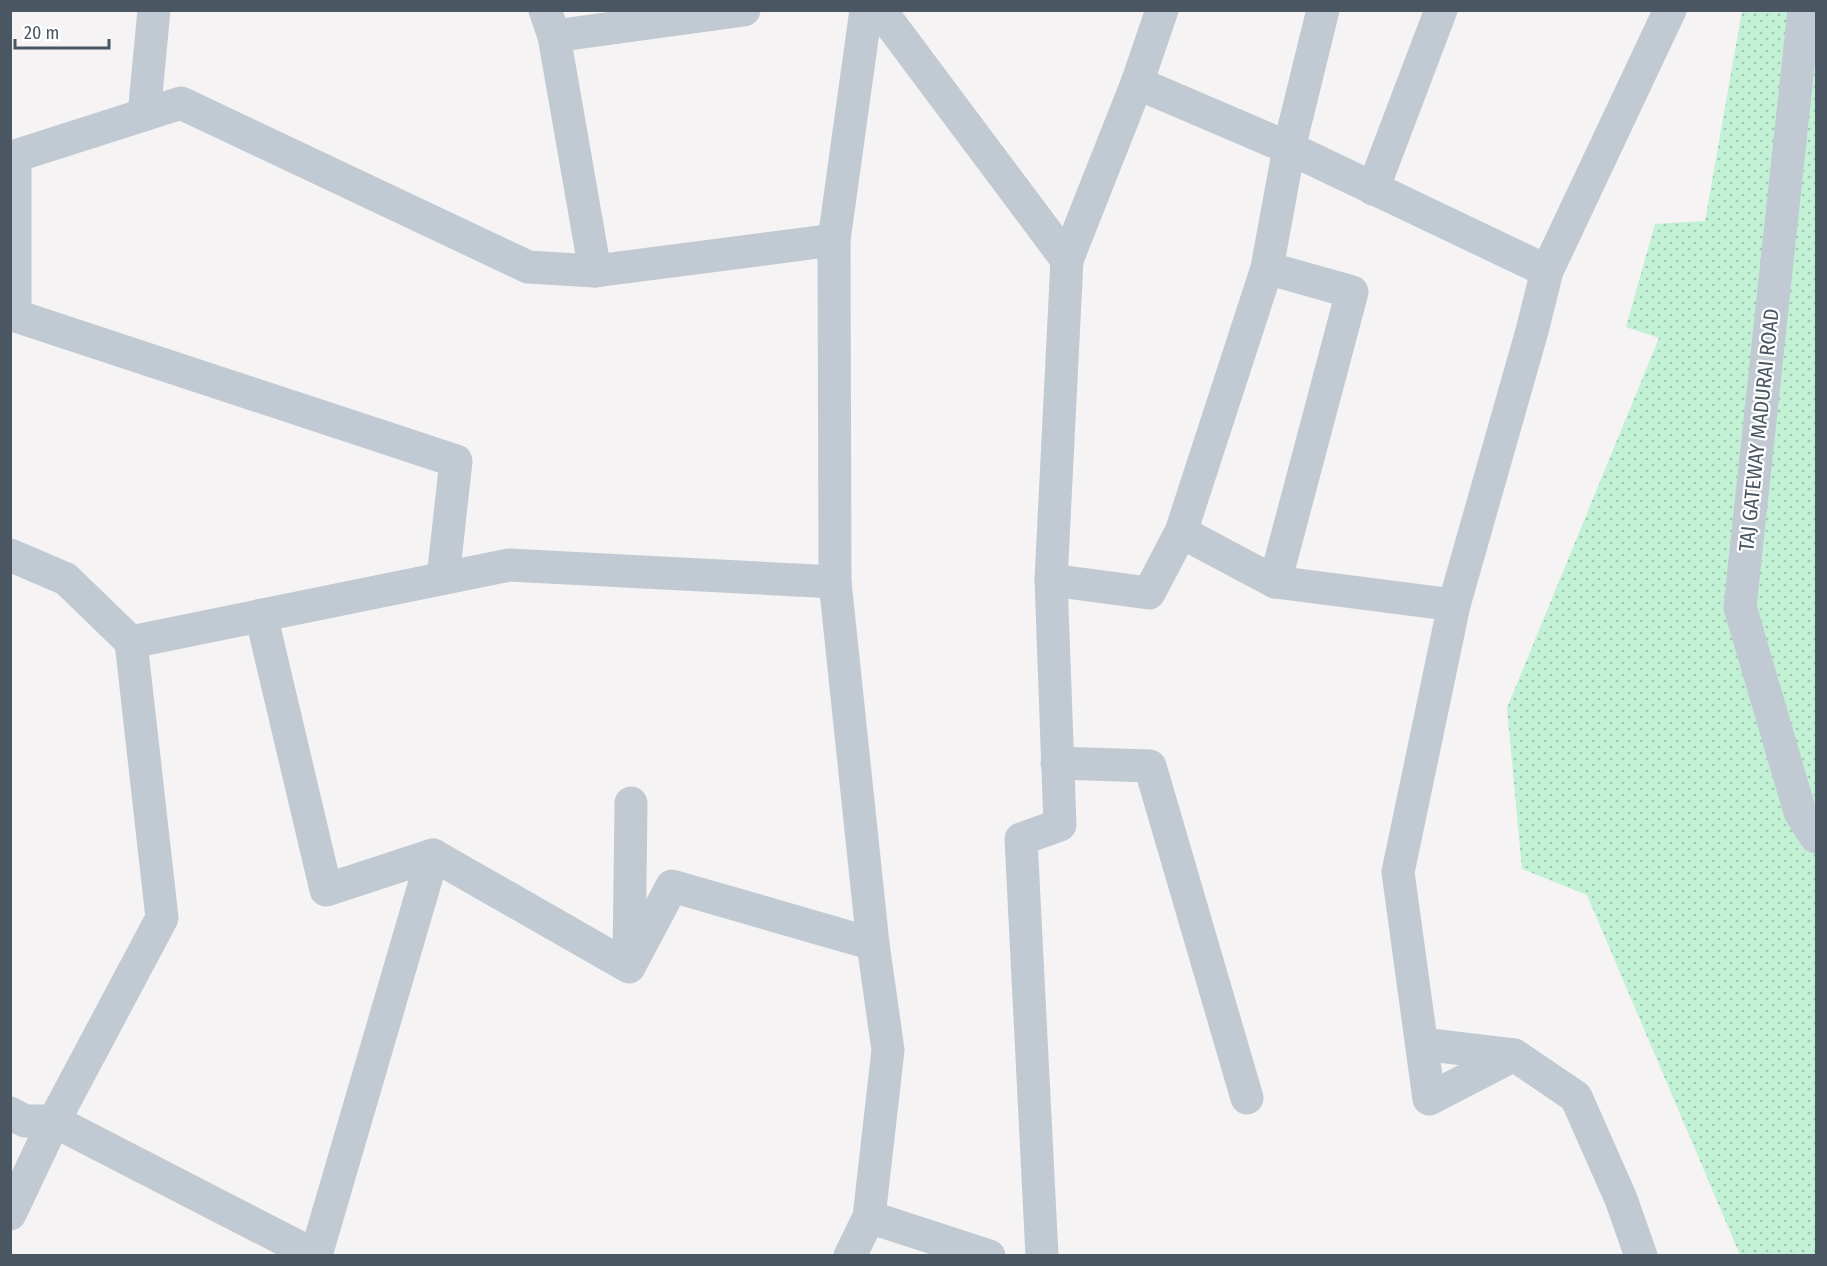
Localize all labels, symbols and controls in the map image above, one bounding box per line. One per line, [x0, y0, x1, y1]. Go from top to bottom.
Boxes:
scale bar [15, 12, 110, 50]
text: 20 m [24, 22, 59, 44]
street label: TAJ GATEWAY MADURAI ROAD [1733, 307, 1785, 553]

